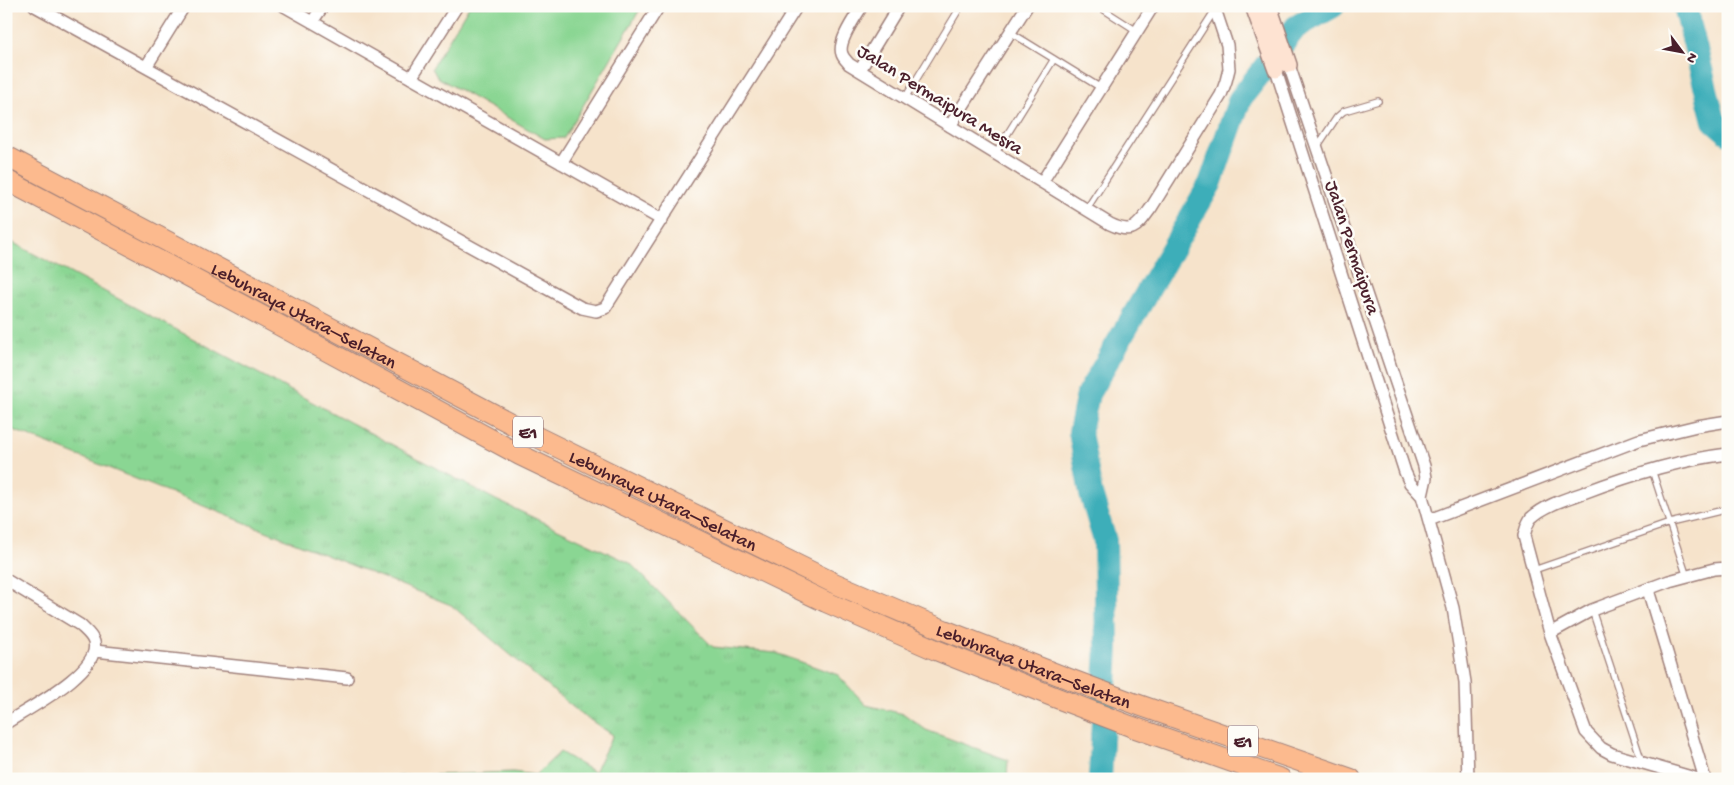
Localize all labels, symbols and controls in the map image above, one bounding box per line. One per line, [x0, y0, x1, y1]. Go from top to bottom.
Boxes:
north arrow [1656, 28, 1706, 78]
street label: Jalan Permaipura Mesra [852, 41, 1028, 162]
text: N [1681, 49, 1701, 66]
street label: Jalan Permaipura [1318, 178, 1384, 319]
street label: Lebuhraya Utara–Selatan [206, 259, 400, 376]
road number: E1 [513, 417, 543, 448]
street label: Lebuhraya Utara–Selatan [564, 447, 760, 558]
street label: Lebuhraya Utara–Selatan [932, 620, 1133, 716]
road number: E1 [1228, 726, 1258, 756]

